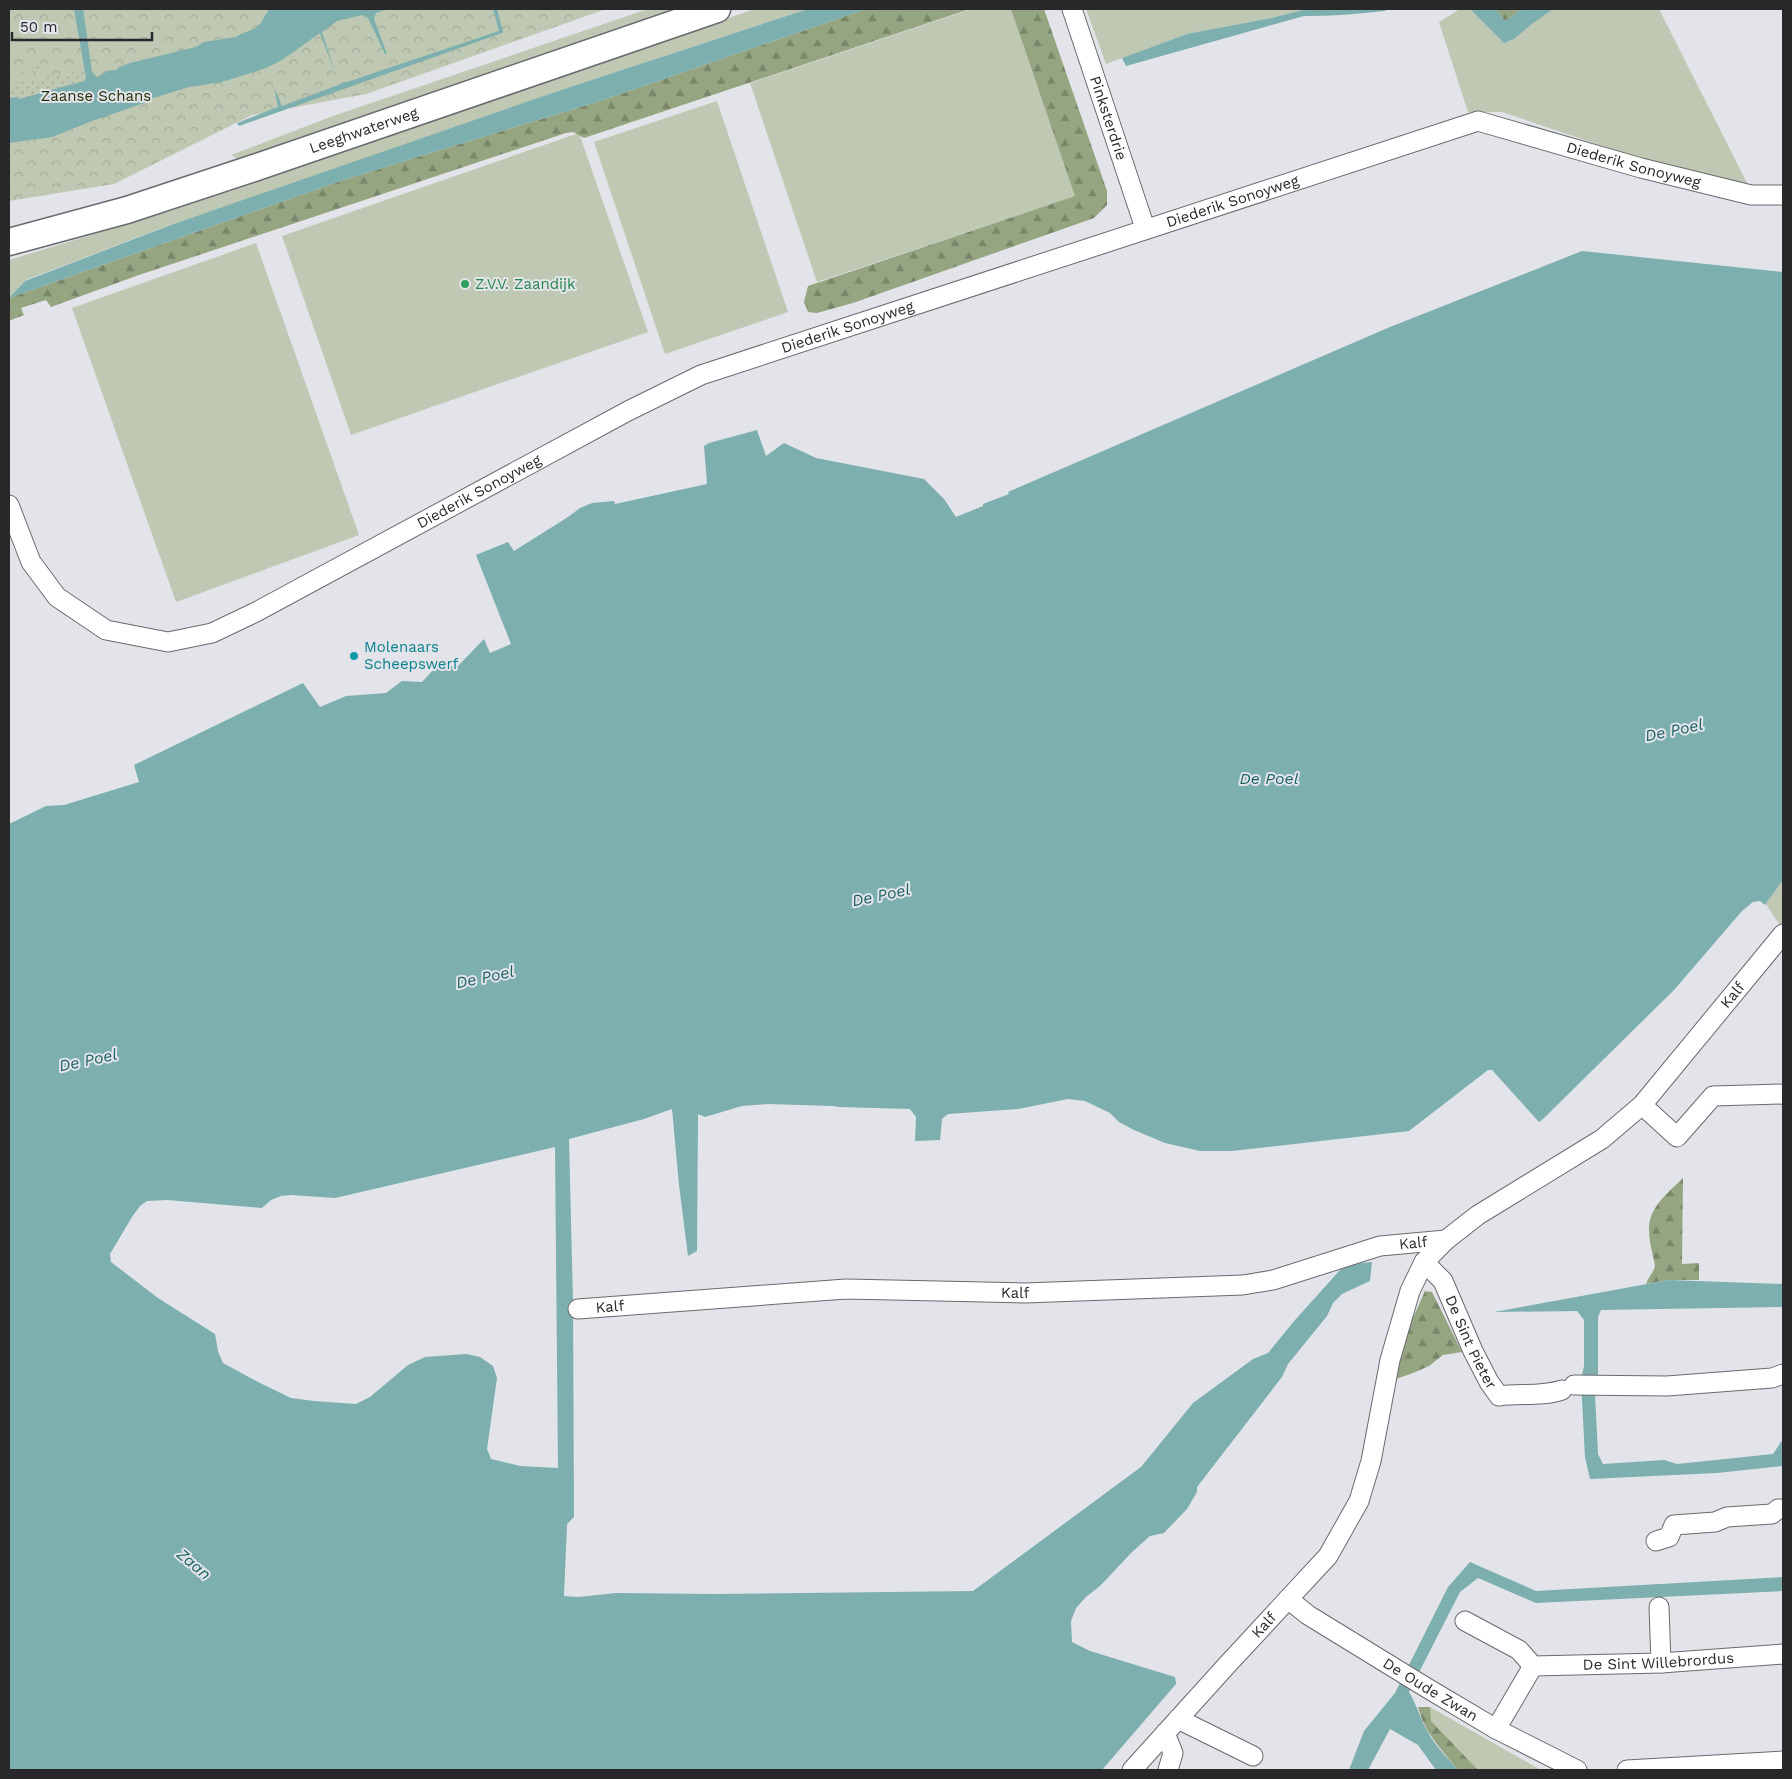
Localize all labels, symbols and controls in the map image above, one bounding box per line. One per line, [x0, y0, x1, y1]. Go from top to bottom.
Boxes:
scale bar [12, 10, 152, 42]
text: 50 m [20, 18, 57, 36]
street label: Pinksterdrie [1086, 74, 1131, 163]
park label: Zaanse Schans [41, 87, 151, 105]
street label: Leeghwaterweg [307, 103, 420, 157]
street label: Diederik Sonoyweg [1564, 138, 1703, 191]
street label: Diederik Sonoyweg [1164, 171, 1301, 231]
place label: Z.V.V. Zaandijk [475, 275, 576, 293]
marker: Z.V.V. Zaandijk [459, 278, 471, 290]
street label: Diederik Sonoyweg [779, 297, 916, 357]
street label: Diederik Sonoyweg [414, 451, 544, 532]
place label: Molenaars Scheepswerf [364, 638, 459, 673]
marker: Molenaars Scheepswerf [348, 650, 360, 662]
water label: De Poel [1643, 715, 1705, 745]
water label: De Poel [1240, 769, 1299, 788]
water label: De Poel [850, 880, 912, 910]
water label: De Poel [454, 962, 516, 992]
street label: Kalf [1717, 978, 1749, 1012]
water label: De Poel [57, 1045, 119, 1075]
street label: Kalf [1398, 1233, 1428, 1253]
street label: Kalf [1001, 1283, 1030, 1302]
street label: De Sint Pieter [1441, 1293, 1500, 1393]
street label: Kalf [595, 1297, 625, 1317]
water label: Zaan [172, 1544, 215, 1584]
street label: Kalf [1248, 1608, 1280, 1642]
street label: De Sint Willebrordus [1582, 1649, 1735, 1674]
street label: De Oude Zwan [1380, 1654, 1481, 1725]

